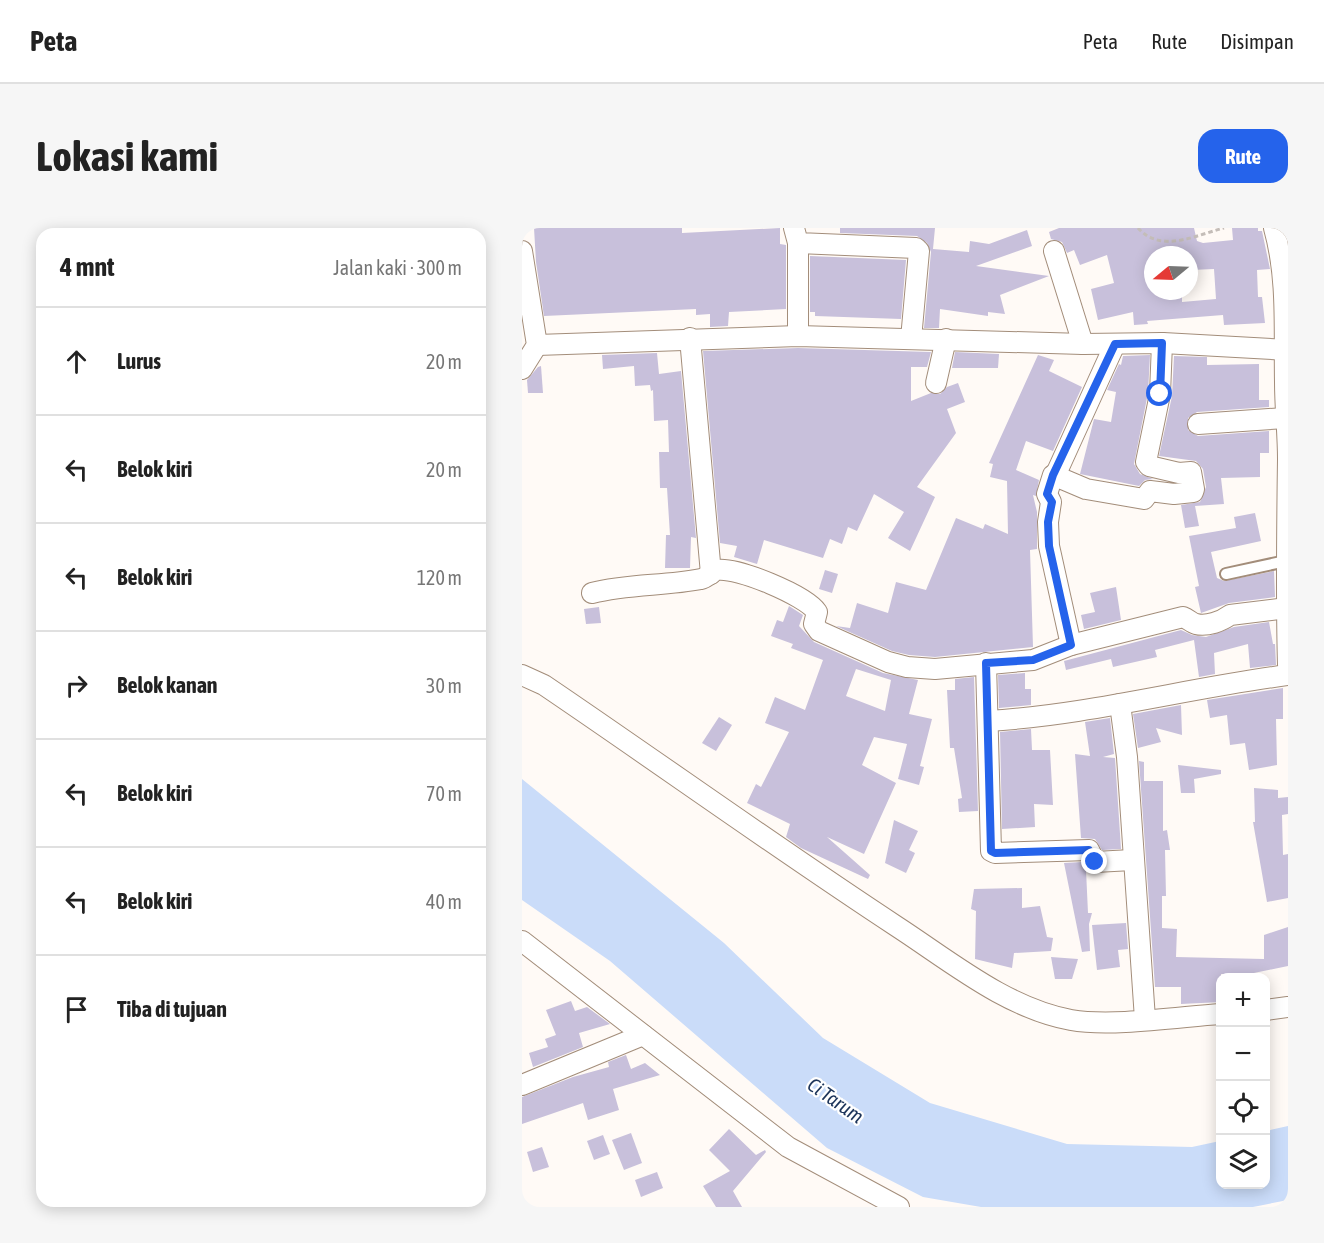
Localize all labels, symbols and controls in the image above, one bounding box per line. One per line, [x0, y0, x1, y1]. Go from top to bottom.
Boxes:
text: Peta [30, 25, 77, 57]
text: Peta [1083, 29, 1118, 53]
text: Rute [1151, 29, 1187, 53]
text: Disimpan [1220, 29, 1294, 53]
button: Rute [1198, 129, 1288, 183]
text: Lokasi kami [36, 132, 218, 180]
north arrow [1144, 246, 1198, 300]
text: 4 mnt [60, 252, 115, 282]
text: Jalan kaki · 300 m [333, 256, 462, 279]
icon: ahead [60, 345, 93, 378]
text: Lurus [117, 348, 161, 374]
text: 20 m [426, 350, 462, 373]
route start [1146, 380, 1172, 406]
icon: left [60, 453, 93, 486]
text: Belok kiri [117, 456, 192, 482]
text: 20 m [426, 458, 462, 481]
icon: left [60, 561, 93, 594]
text: Belok kiri [117, 564, 192, 590]
text: 120 m [417, 566, 462, 589]
icon: right [60, 669, 93, 702]
text: Belok kanan [117, 672, 218, 698]
text: 30 m [426, 674, 462, 697]
icon: left [60, 777, 93, 810]
text: Belok kiri [117, 780, 192, 806]
text: 70 m [426, 782, 462, 805]
route end [1081, 848, 1107, 874]
icon: left [60, 885, 93, 918]
text: Belok kiri [117, 888, 192, 914]
text: 40 m [426, 890, 462, 913]
map controls [1216, 973, 1270, 1189]
button: + [1216, 973, 1270, 1027]
icon: arrive [60, 993, 93, 1026]
text: Tiba di tujuan [117, 996, 227, 1022]
button: − [1216, 1027, 1270, 1081]
water label: Ci Tarum [804, 1072, 868, 1128]
button: locate [1216, 1081, 1270, 1135]
button: layers [1216, 1135, 1270, 1189]

